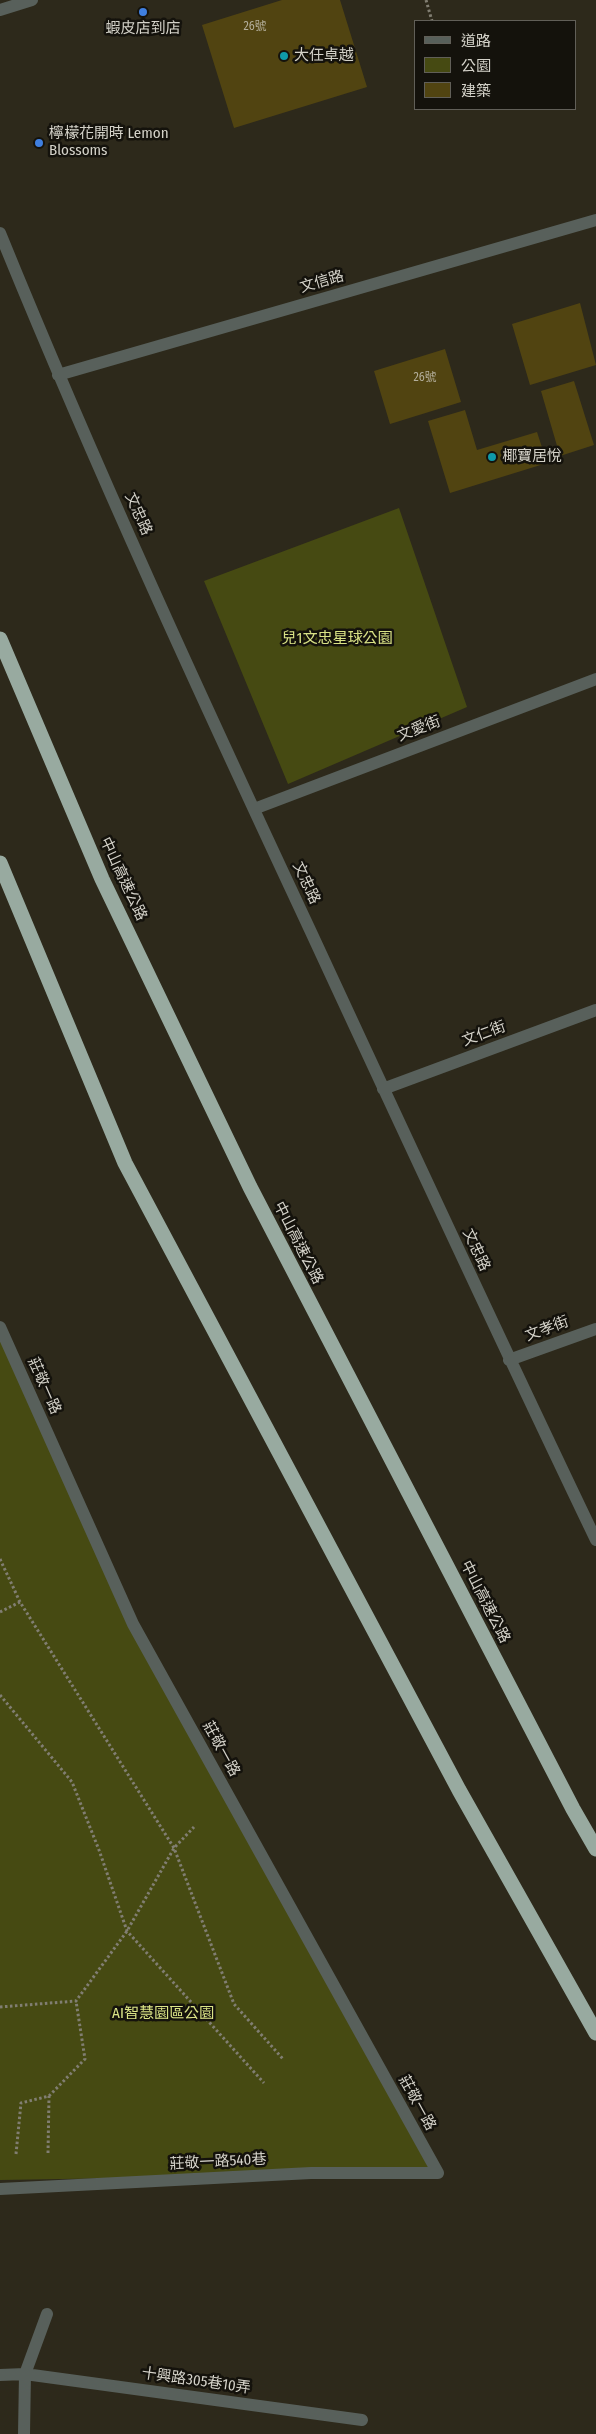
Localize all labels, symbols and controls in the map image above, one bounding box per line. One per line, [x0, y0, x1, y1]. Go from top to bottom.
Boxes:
marker: 蝦皮店到店 [137, 6, 149, 18]
place label: 蝦皮店到店 [106, 20, 180, 38]
house number: 26號 [243, 20, 267, 34]
legend [414, 20, 576, 110]
text: 道路 [461, 32, 491, 50]
place label: 大任卓越 [294, 47, 354, 65]
marker: 大任卓越 [278, 50, 290, 62]
text: 公園 [461, 57, 491, 75]
text: 建築 [461, 82, 491, 100]
place label: 檸檬花開時 Lemon Blossoms [49, 125, 169, 160]
marker: 檸檬花開時 Lemon Blossoms [33, 137, 45, 149]
street label: 文信路 [298, 267, 346, 297]
house number: 26號 [413, 371, 437, 385]
place label: 椰寶居悅 [502, 448, 562, 466]
marker: 椰寶居悅 [486, 451, 498, 463]
street label: 文忠路 [121, 490, 155, 538]
park label: 兒1文忠星球公園 [282, 630, 392, 648]
street label: 文愛街 [395, 713, 443, 745]
street label: 中山高速公路 [96, 834, 150, 924]
street label: 文忠路 [288, 859, 324, 907]
street label: 文仁街 [460, 1018, 508, 1050]
street label: 中山高速公路 [270, 1199, 326, 1287]
street label: 文忠路 [458, 1226, 494, 1274]
street label: 文孝街 [523, 1313, 571, 1345]
street label: 莊敬一路 [24, 1355, 64, 1417]
street label: 中山高速公路 [457, 1558, 513, 1646]
street label: 莊敬一路 [199, 1718, 243, 1780]
park label: AI智慧園區公園 [112, 2005, 214, 2023]
street label: 莊敬一路 [395, 2072, 439, 2134]
street label: 莊敬一路540巷 [169, 2150, 267, 2174]
street label: 十興路305巷10弄 [140, 2364, 252, 2398]

